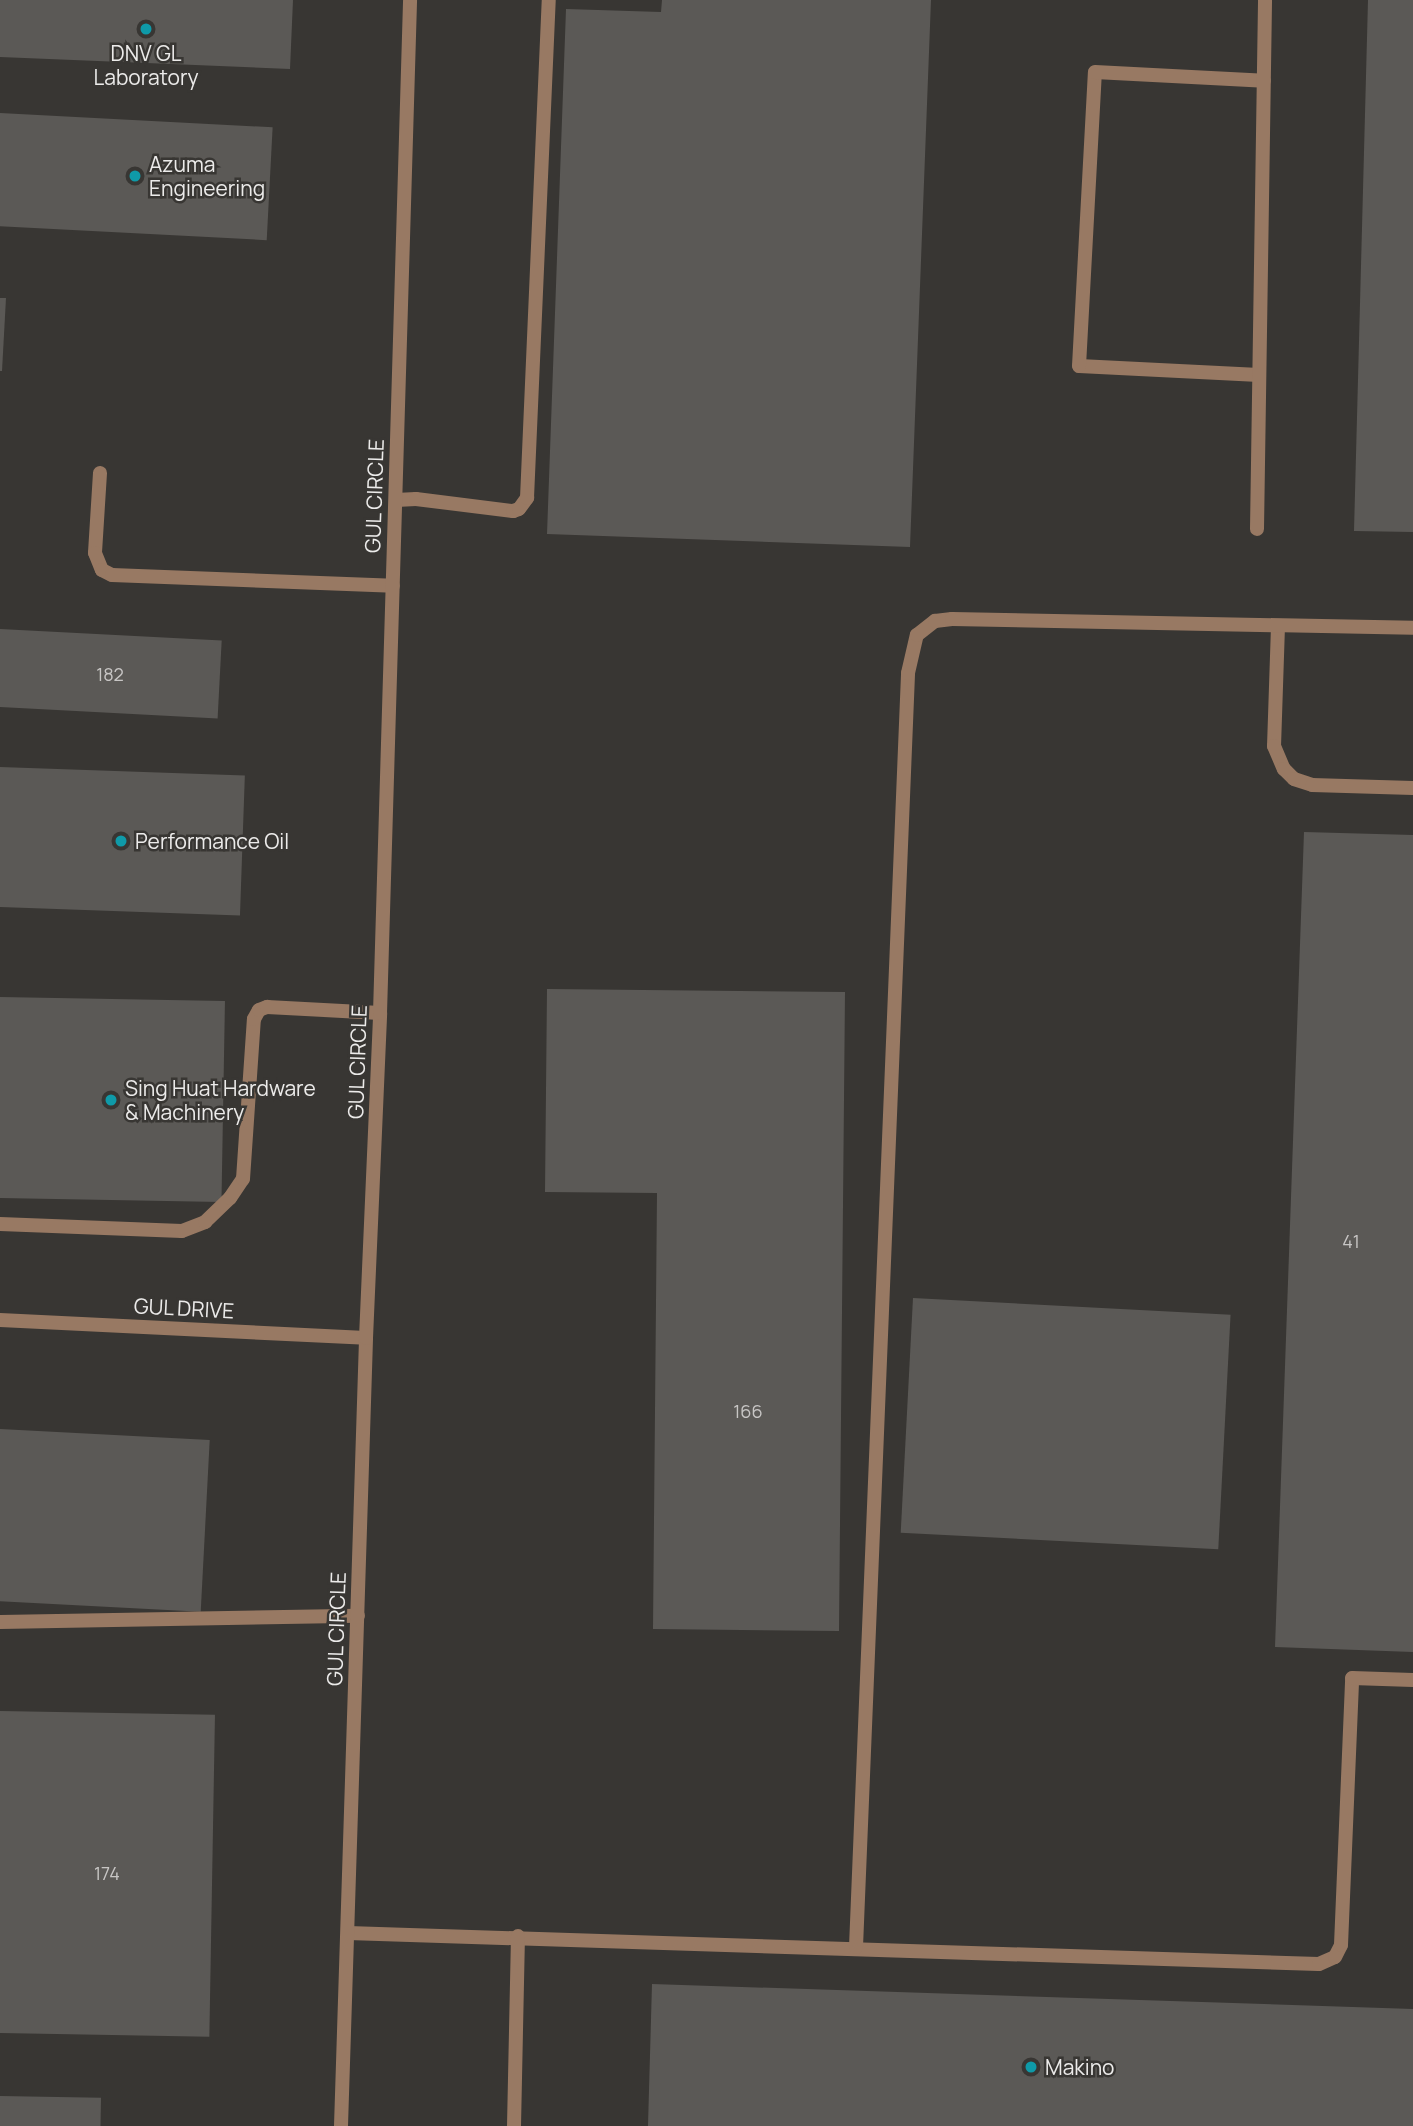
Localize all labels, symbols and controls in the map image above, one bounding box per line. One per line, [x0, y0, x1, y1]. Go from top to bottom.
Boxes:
marker: DNV GL Laboratory [138, 21, 154, 37]
place label: DNV GL Laboratory [94, 40, 198, 90]
place label: Azuma Engineering [149, 151, 265, 201]
marker: Azuma Engineering [127, 168, 143, 184]
street label: GUL CIRCLE [359, 438, 389, 554]
house number: 182 [96, 663, 124, 685]
place label: Performance Oil [135, 828, 289, 854]
marker: Performance Oil [113, 833, 129, 849]
street label: GUL CIRCLE [342, 1004, 372, 1120]
place label: Sing Huat Hardware & Machinery [125, 1075, 316, 1125]
marker: Sing Huat Hardware & Machinery [103, 1092, 119, 1108]
house number: 41 [1342, 1230, 1360, 1252]
street label: GUL DRIVE [133, 1293, 235, 1323]
house number: 166 [733, 1400, 763, 1422]
street label: GUL CIRCLE [321, 1571, 351, 1687]
house number: 174 [94, 1862, 120, 1884]
place label: Makino [1045, 2054, 1114, 2080]
marker: Makino [1023, 2059, 1039, 2075]

